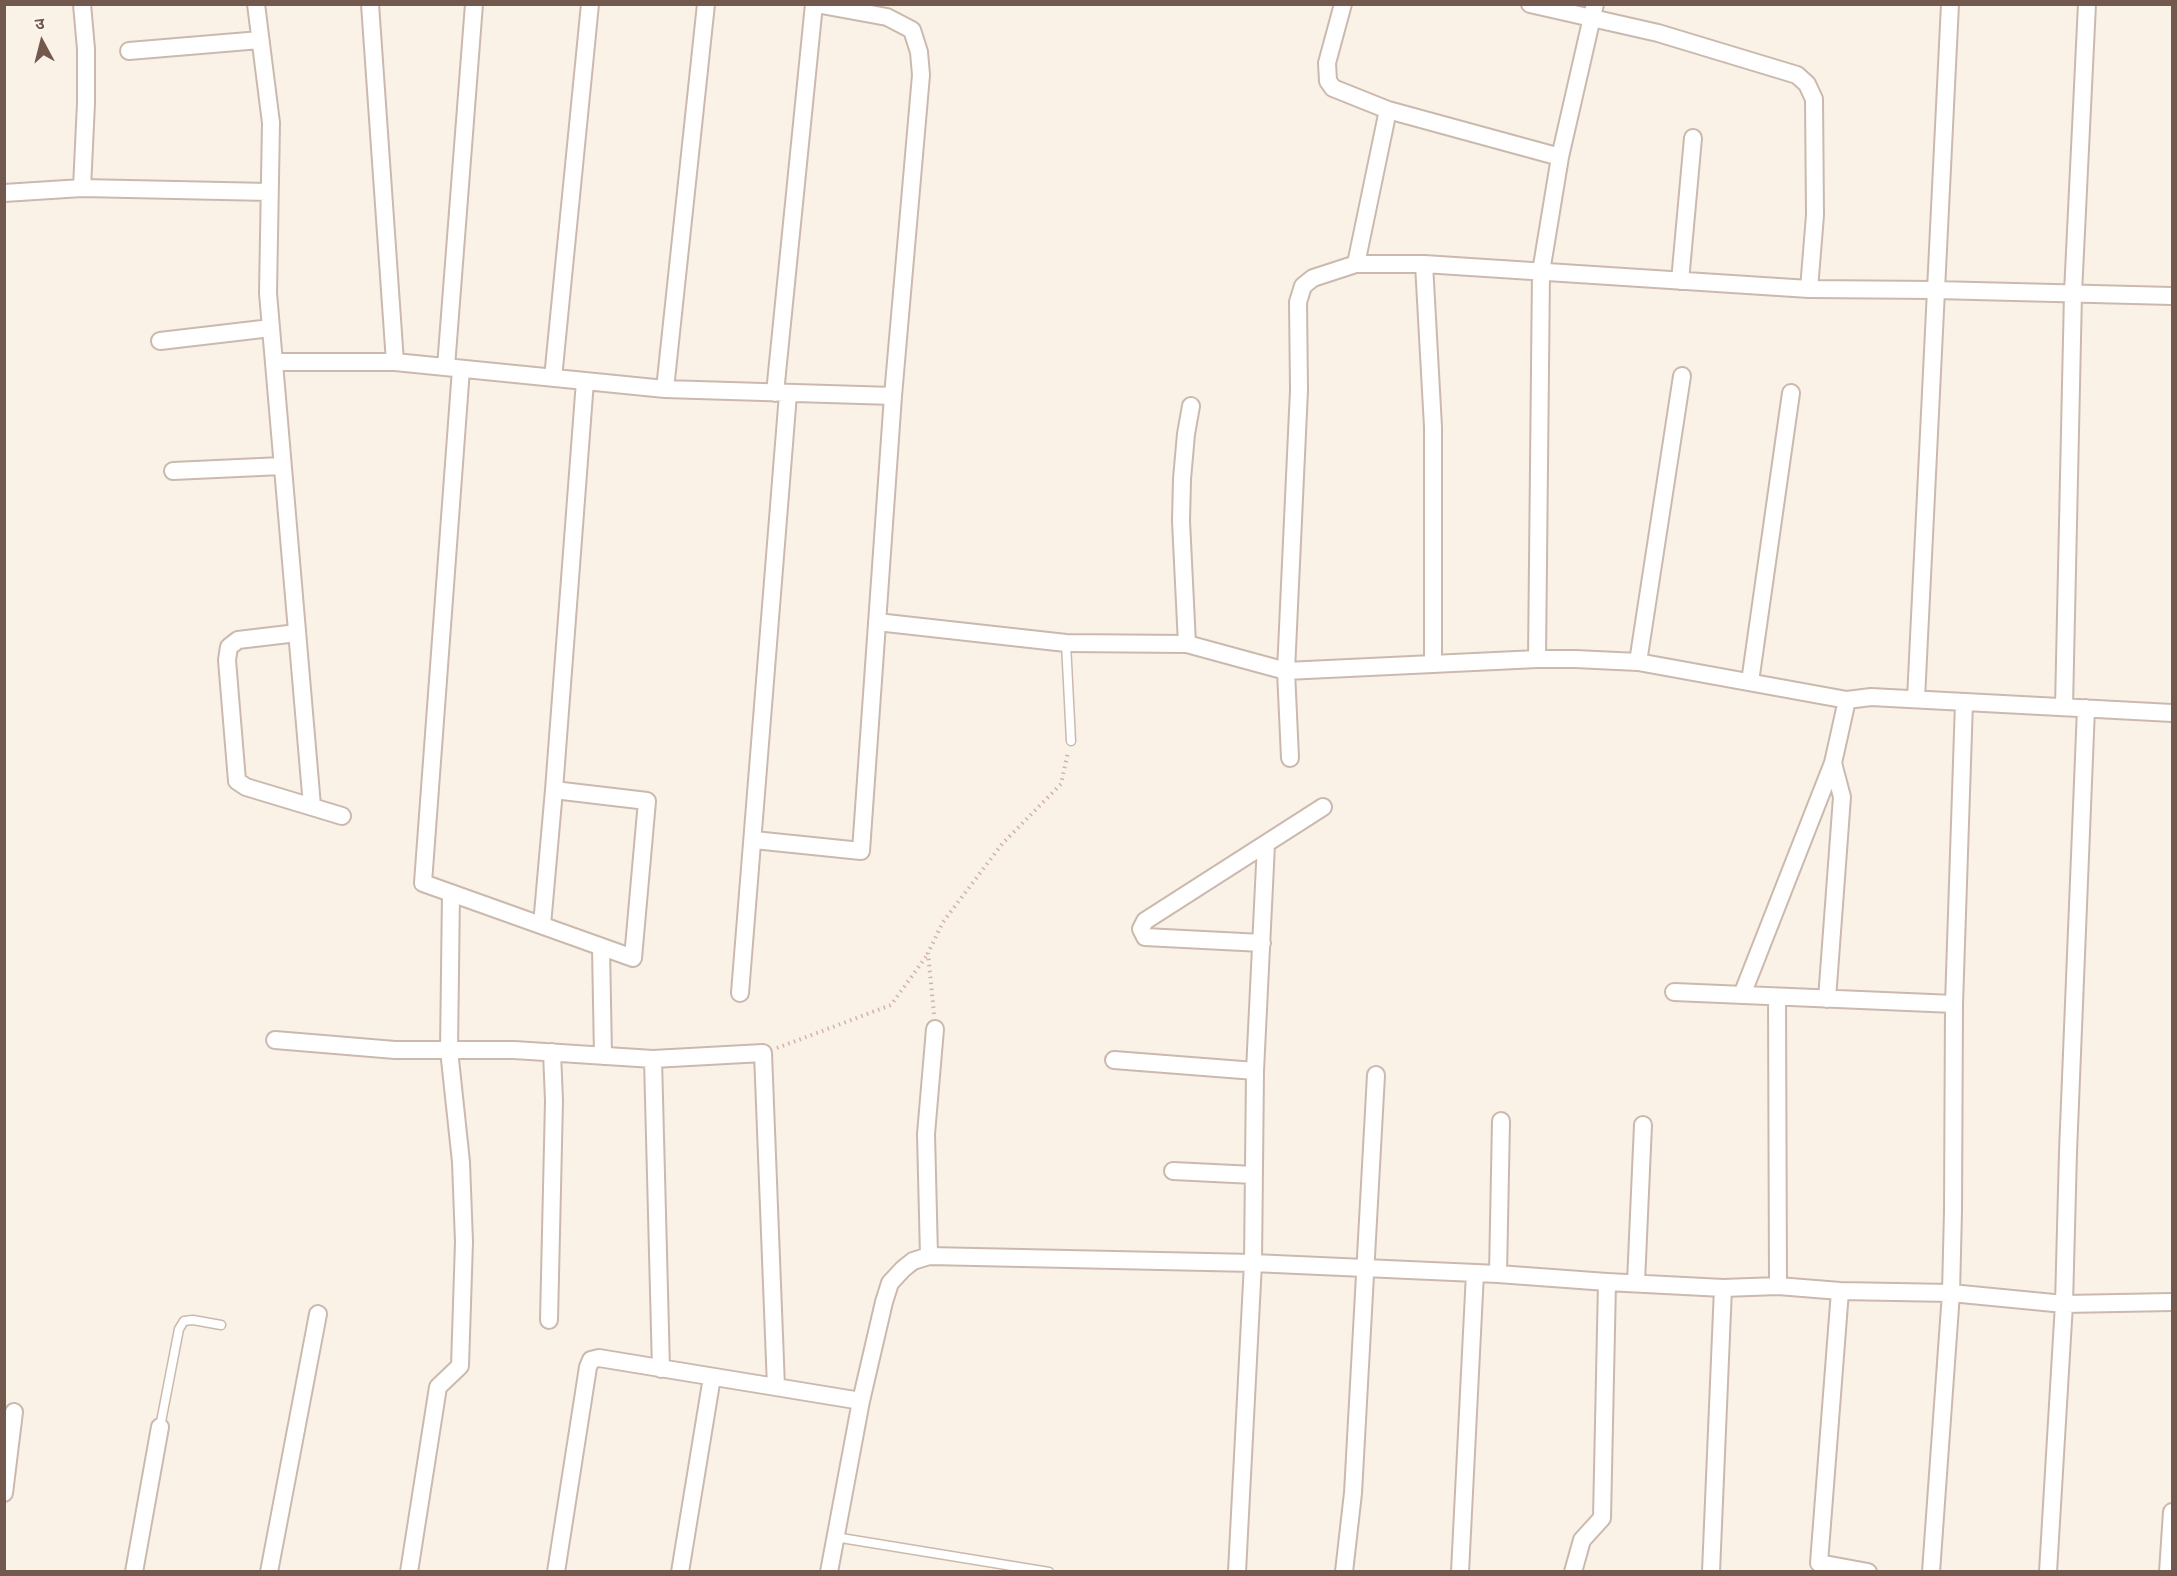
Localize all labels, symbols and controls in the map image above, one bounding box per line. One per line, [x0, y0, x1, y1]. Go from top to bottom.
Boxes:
north arrow [12, 12, 72, 72]
text: उ [34, 14, 46, 35]

